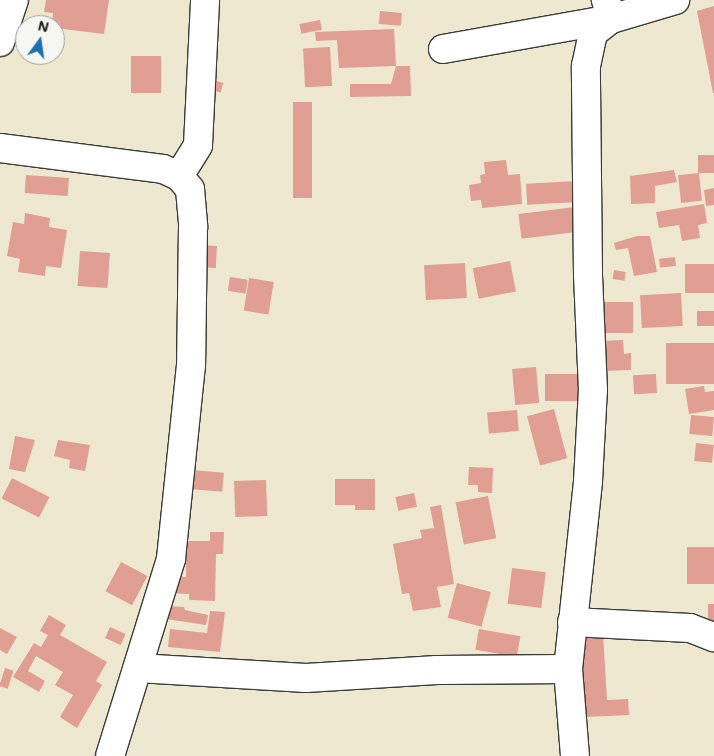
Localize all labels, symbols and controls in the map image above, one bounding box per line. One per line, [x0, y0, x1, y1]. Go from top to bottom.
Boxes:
north arrow [15, 15, 65, 65]
text: N [36, 15, 51, 36]

